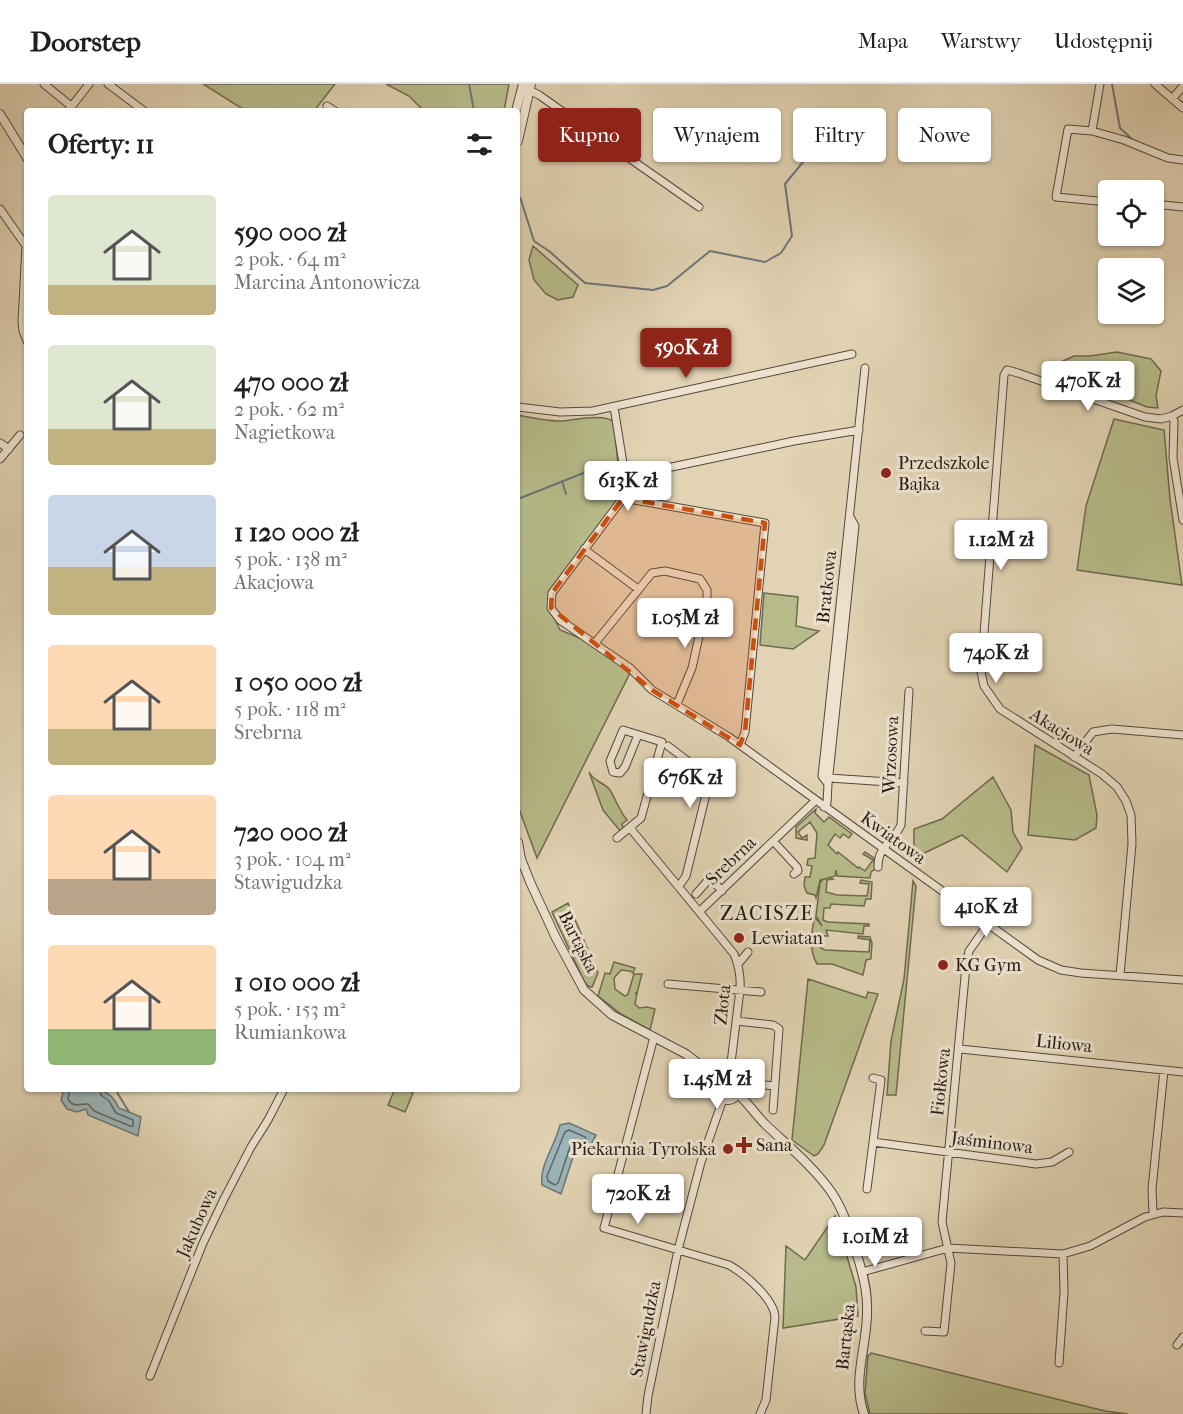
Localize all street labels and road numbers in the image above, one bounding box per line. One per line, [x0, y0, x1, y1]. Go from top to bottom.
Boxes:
street label: Bratkowa [813, 549, 841, 625]
street label: Akacjowa [1025, 703, 1099, 760]
street label: Wrzosowa [878, 715, 904, 796]
street label: Kwiatowa [856, 807, 930, 869]
street label: Srebrna [702, 832, 761, 890]
street label: Bartąska [553, 908, 603, 977]
street label: Złota [710, 983, 736, 1026]
street label: Liliowa [1035, 1031, 1094, 1057]
street label: Fiołkowa [927, 1046, 955, 1117]
street label: Jaśminowa [948, 1127, 1035, 1159]
street label: Jakubowa [172, 1184, 222, 1263]
street label: Stawigudzka [626, 1278, 666, 1379]
street label: Bartąska [832, 1302, 860, 1371]

